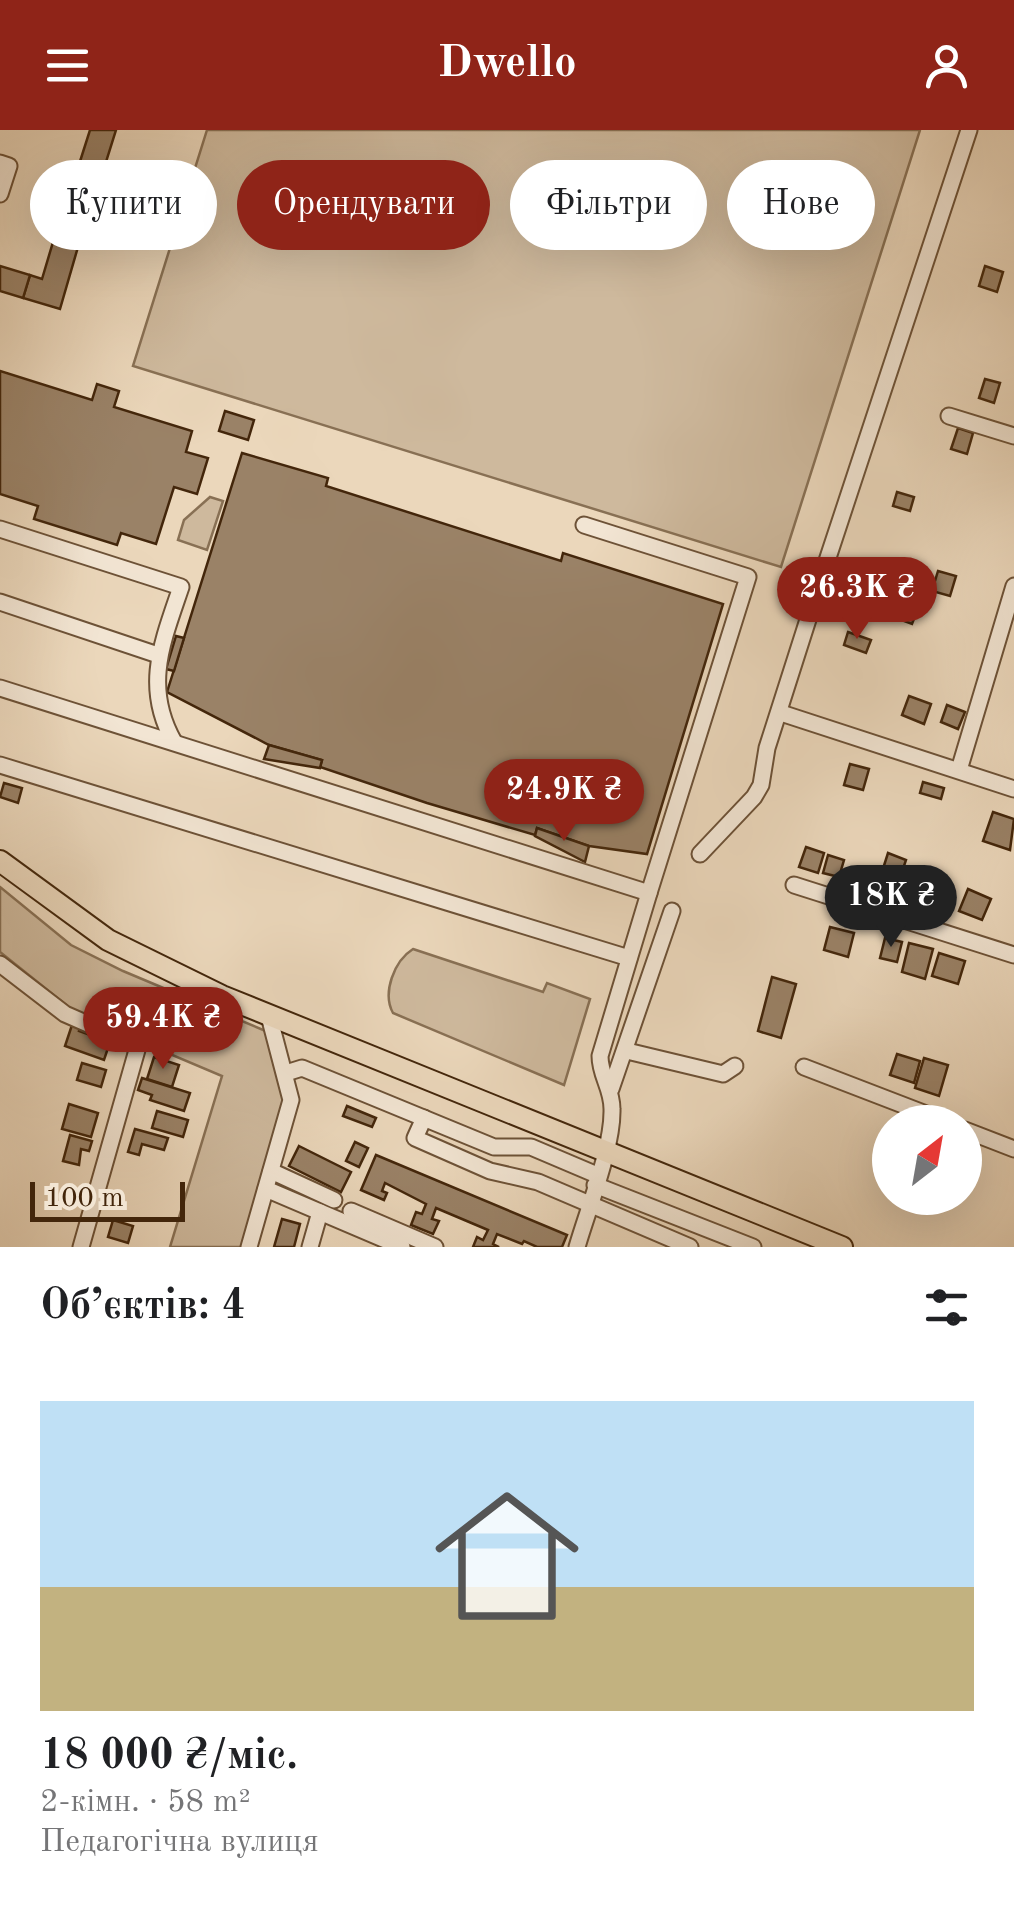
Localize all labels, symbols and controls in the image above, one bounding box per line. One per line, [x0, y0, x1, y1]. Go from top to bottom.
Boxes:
icon: menu [40, 38, 95, 93]
icon: person [919, 38, 974, 93]
text: Dwello [437, 42, 577, 87]
chip: Купити [30, 160, 217, 250]
chip: Орендувати [237, 160, 490, 250]
chip: Фільтри [510, 160, 707, 250]
chip: Нове [727, 160, 875, 250]
pin: 26.3K ₴ [765, 557, 949, 642]
text: 26.3K ₴ [799, 573, 915, 605]
pin: 24.9K ₴ [472, 759, 656, 844]
text: 24.9K ₴ [506, 775, 622, 807]
pin: 18K ₴ [821, 865, 961, 950]
text: 18K ₴ [847, 881, 935, 913]
pin: 59.4K ₴ [71, 987, 255, 1072]
text: 59.4K ₴ [105, 1003, 221, 1035]
north arrow [872, 1105, 982, 1215]
map controls [872, 1105, 982, 1215]
scale bar [30, 1177, 185, 1222]
text: 100 m [45, 1185, 124, 1213]
icon: filters [919, 1280, 974, 1335]
text: Об’єктів: 4 [40, 1286, 246, 1328]
icon: home [417, 1466, 597, 1646]
text: 18 000 ₴/міс. [40, 1736, 298, 1778]
text: 2-кімн. · 58 m² [40, 1787, 251, 1819]
text: Педагогічна вулиця [40, 1827, 319, 1859]

